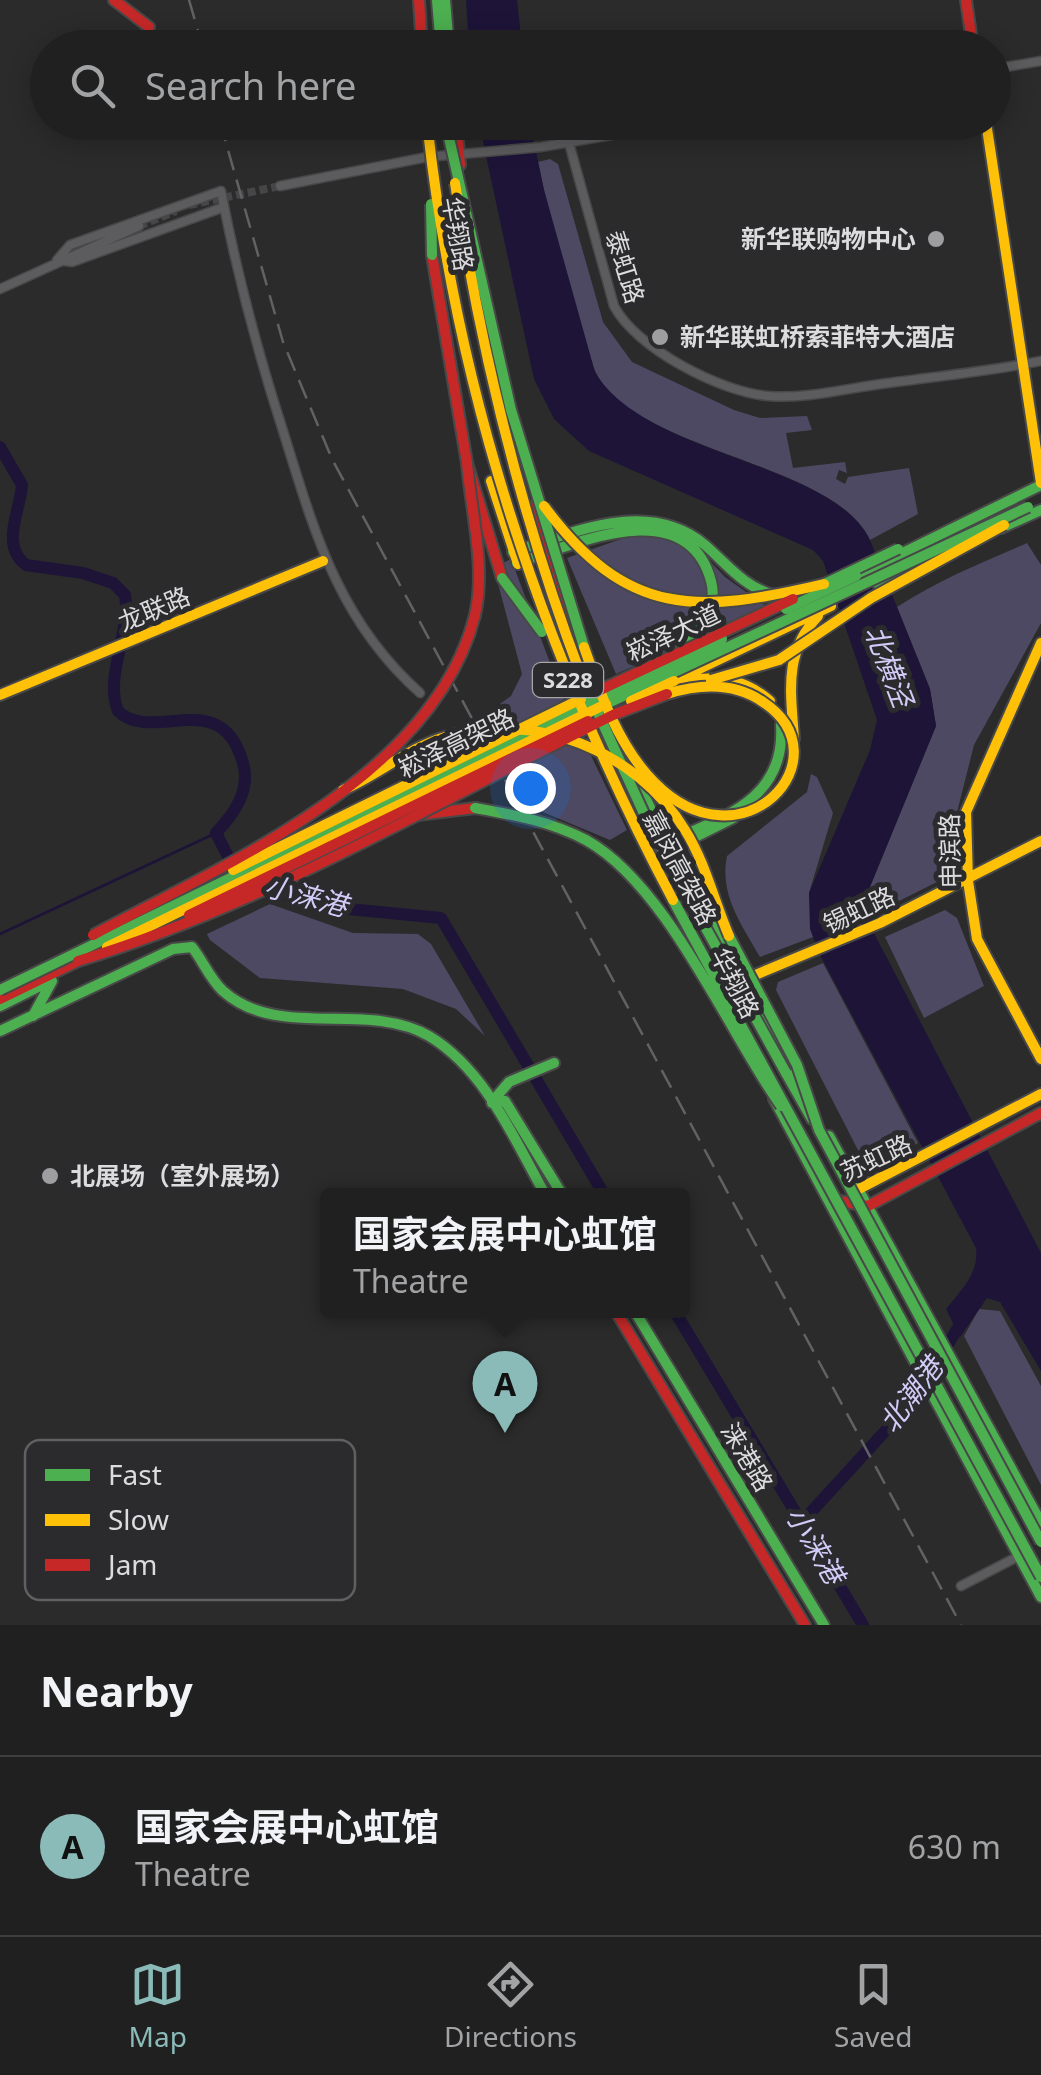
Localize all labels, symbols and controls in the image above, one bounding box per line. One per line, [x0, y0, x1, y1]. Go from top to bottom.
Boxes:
search box [30, 30, 1011, 140]
icon: search [65, 58, 120, 113]
text: Search here [145, 59, 356, 111]
street label: 华翔路 [436, 194, 482, 274]
place label: 新华联购物中心 [741, 221, 916, 255]
street label: 泰虹路 [599, 226, 653, 308]
marker: 新华联购物中心 [925, 228, 947, 250]
place label: 新华联虹桥索菲特大酒店 [680, 319, 955, 353]
marker: 新华联虹桥索菲特大酒店 [649, 326, 671, 348]
street label: 龙联路 [112, 578, 195, 638]
street label: 崧泽大道 [620, 596, 725, 669]
water label: 北横泾 [857, 620, 924, 714]
road number: S228 [533, 663, 603, 697]
street label: 崧泽高架路 [392, 699, 519, 785]
your location [505, 763, 556, 814]
street label: 嘉闵高架路 [637, 804, 725, 931]
street label: 申滨路 [931, 813, 967, 889]
water label: 小涞港 [261, 866, 356, 925]
street label: 锡虹路 [817, 878, 900, 940]
street label: 华翔路 [704, 941, 768, 1024]
street label: 苏虹路 [834, 1126, 917, 1188]
place label: 北展场（室外展场） [70, 1158, 295, 1192]
marker: 北展场（室外展场） [39, 1165, 61, 1187]
popup [320, 1188, 690, 1318]
text: 国家会展中心虹馆 [353, 1207, 657, 1259]
text: Theatre [353, 1259, 469, 1302]
water label: 北潮港 [870, 1346, 953, 1439]
pin: A [472, 1350, 538, 1433]
street label: 涞港路 [714, 1416, 782, 1497]
legend [25, 1440, 355, 1600]
text: Fast [108, 1455, 162, 1493]
water label: 小涞港 [778, 1499, 856, 1594]
text: Slow [108, 1500, 169, 1538]
text: Jam [105, 1545, 158, 1583]
text: Nearby [40, 1662, 193, 1719]
text: 国家会展中心虹馆 [135, 1800, 439, 1852]
text: A [61, 1825, 84, 1868]
text: 630 m [908, 1825, 1001, 1868]
text: Theatre [135, 1852, 251, 1895]
tab: Map [129, 1957, 187, 2055]
tab: Directions [444, 1957, 577, 2055]
tab: Saved [834, 1957, 912, 2055]

